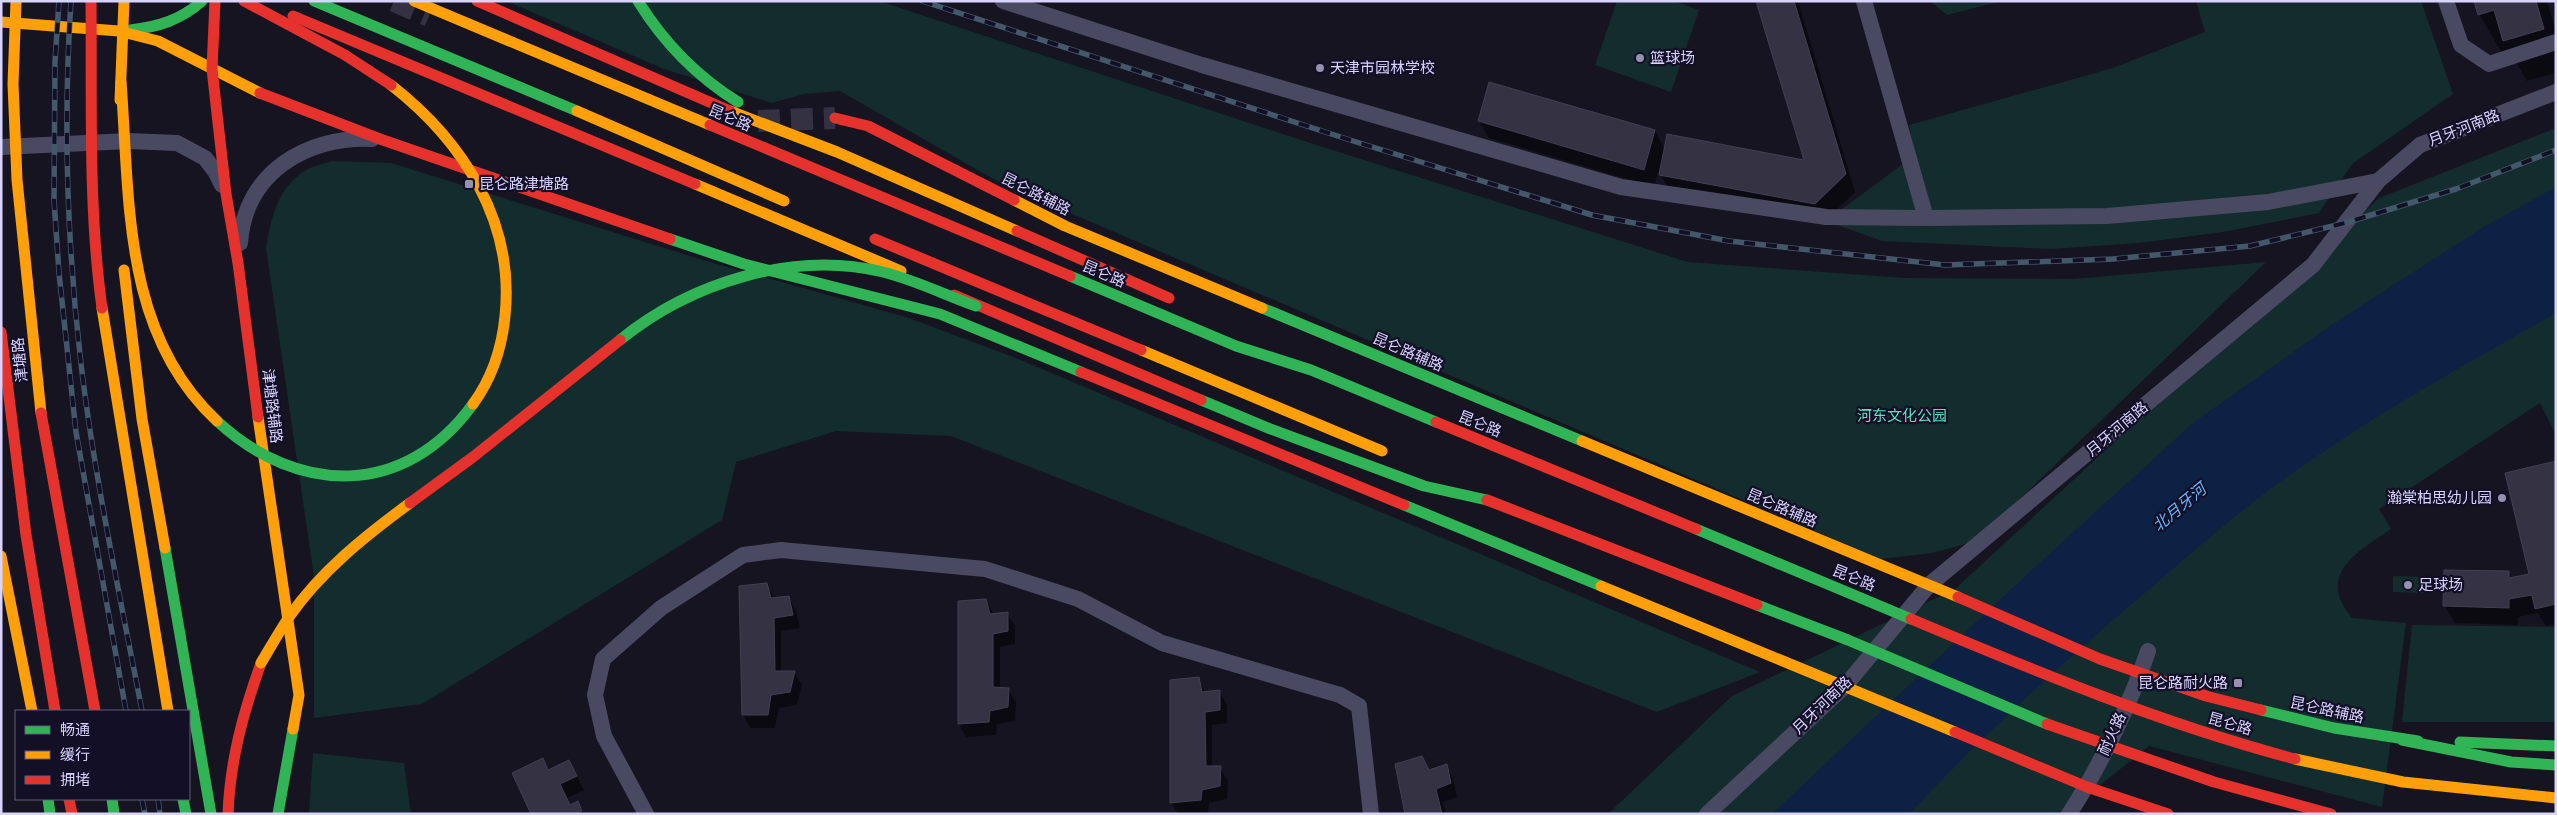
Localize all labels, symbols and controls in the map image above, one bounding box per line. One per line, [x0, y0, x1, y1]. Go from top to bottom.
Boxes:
place label: 篮球场 [1650, 49, 1695, 67]
marker: 篮球场 [1634, 52, 1646, 64]
place label: 天津市园林学校 [1330, 59, 1435, 77]
marker: 天津市园林学校 [1314, 62, 1326, 74]
street label: 昆仑路 [706, 101, 754, 135]
street label: 月牙河南路 [2426, 106, 2502, 150]
street label: 昆仑路辅路 [998, 169, 1074, 219]
place label: 昆仑路津塘路 [479, 175, 569, 193]
marker: 昆仑路津塘路 [463, 178, 475, 190]
street label: 昆仑路 [1080, 257, 1128, 291]
street label: 昆仑路辅路 [1370, 329, 1446, 375]
street label: 津塘路 [9, 337, 31, 383]
street label: 津塘路辅路 [258, 368, 286, 444]
street label: 月牙河南路 [2082, 398, 2152, 460]
street label: 昆仑路 [1456, 407, 1504, 441]
park label: 河东文化公园 [1857, 407, 1947, 425]
water label: 北月牙河 [2149, 478, 2213, 536]
street label: 昆仑路辅路 [1744, 485, 1820, 531]
place label: 瀚棠柏思幼儿园 [2387, 489, 2492, 507]
marker: 瀚棠柏思幼儿园 [2496, 492, 2508, 504]
street label: 昆仑路 [1830, 561, 1878, 595]
place label: 足球场 [2418, 576, 2463, 594]
marker: 足球场 [2402, 579, 2414, 591]
street label: 月牙河南路 [1789, 672, 1855, 738]
place label: 昆仑路耐火路 [2138, 674, 2228, 692]
marker: 昆仑路耐火路 [2232, 677, 2244, 689]
street label: 昆仑路辅路 [2288, 693, 2366, 727]
street label: 昆仑路 [2206, 709, 2254, 739]
legend [15, 710, 190, 800]
street label: 耐火路 [2094, 710, 2130, 758]
text: 畅通 [60, 721, 90, 739]
text: 缓行 [60, 746, 90, 764]
text: 拥堵 [60, 771, 90, 789]

